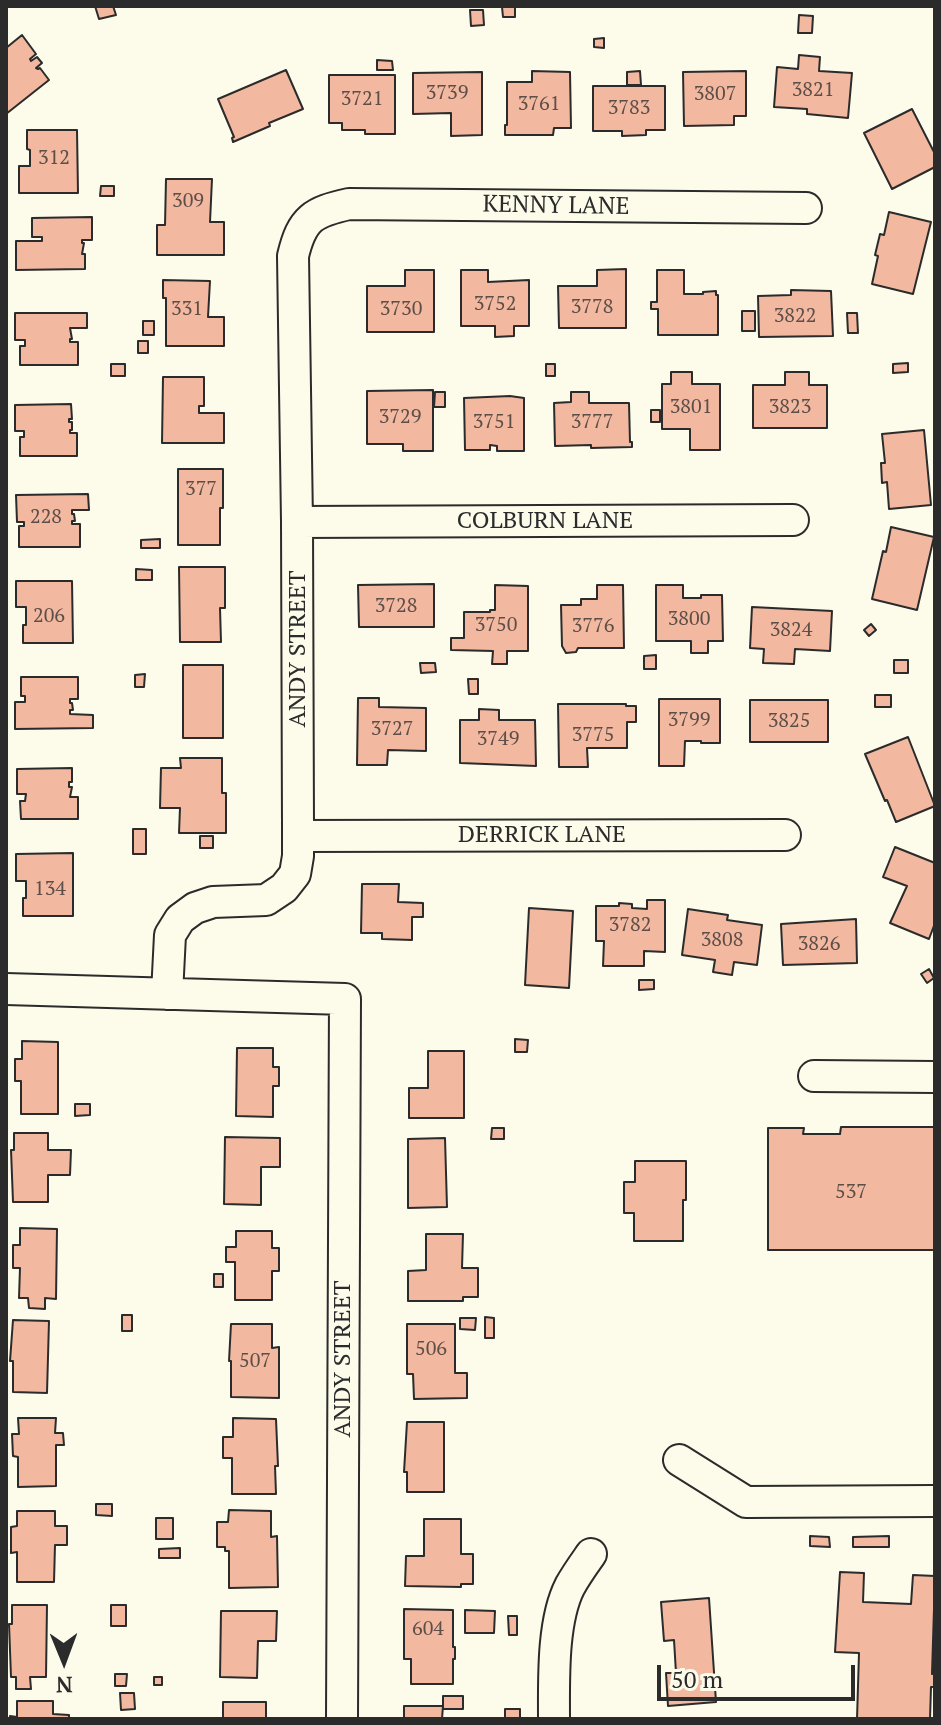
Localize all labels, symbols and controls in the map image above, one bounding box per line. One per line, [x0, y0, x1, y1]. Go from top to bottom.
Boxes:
house number: 3821 [792, 78, 834, 102]
house number: 3739 [426, 81, 468, 105]
house number: 3807 [694, 82, 736, 106]
house number: 3721 [341, 87, 383, 111]
house number: 3761 [518, 92, 560, 116]
house number: 3783 [608, 96, 650, 120]
house number: 312 [38, 146, 70, 170]
house number: 309 [172, 189, 204, 213]
street label: KENNY LANE [482, 190, 630, 222]
house number: 3752 [474, 292, 516, 316]
house number: 3778 [571, 295, 613, 319]
house number: 331 [171, 297, 203, 321]
house number: 3730 [380, 297, 422, 321]
house number: 3822 [774, 304, 816, 328]
house number: 3801 [670, 395, 712, 419]
house number: 3823 [769, 395, 811, 419]
house number: 3729 [379, 405, 421, 429]
house number: 3751 [473, 410, 515, 434]
house number: 3777 [571, 410, 613, 434]
house number: 377 [185, 477, 217, 501]
house number: 228 [30, 505, 62, 529]
street label: COLBURN LANE [457, 507, 633, 535]
street label: ANDY STREET [284, 570, 312, 728]
house number: 3728 [375, 594, 417, 618]
house number: 206 [33, 604, 65, 628]
house number: 3800 [668, 607, 710, 631]
house number: 3750 [475, 613, 517, 637]
house number: 3776 [572, 614, 614, 638]
house number: 3824 [770, 618, 812, 642]
house number: 3799 [668, 708, 710, 732]
house number: 3825 [768, 709, 810, 733]
house number: 3727 [371, 717, 413, 741]
house number: 3775 [572, 723, 614, 747]
house number: 3749 [477, 727, 519, 751]
street label: DERRICK LANE [458, 821, 626, 849]
house number: 134 [34, 877, 66, 901]
house number: 3782 [609, 913, 651, 937]
house number: 3808 [701, 928, 743, 952]
house number: 3826 [798, 932, 840, 956]
house number: 537 [835, 1180, 867, 1204]
street label: ANDY STREET [329, 1280, 357, 1438]
house number: 506 [415, 1337, 447, 1361]
house number: 507 [239, 1349, 271, 1373]
house number: 604 [412, 1617, 444, 1641]
north arrow [24, 1621, 104, 1701]
scale bar [661, 1649, 859, 1699]
text: 50 m [671, 1663, 723, 1695]
text: N [56, 1671, 73, 1700]

